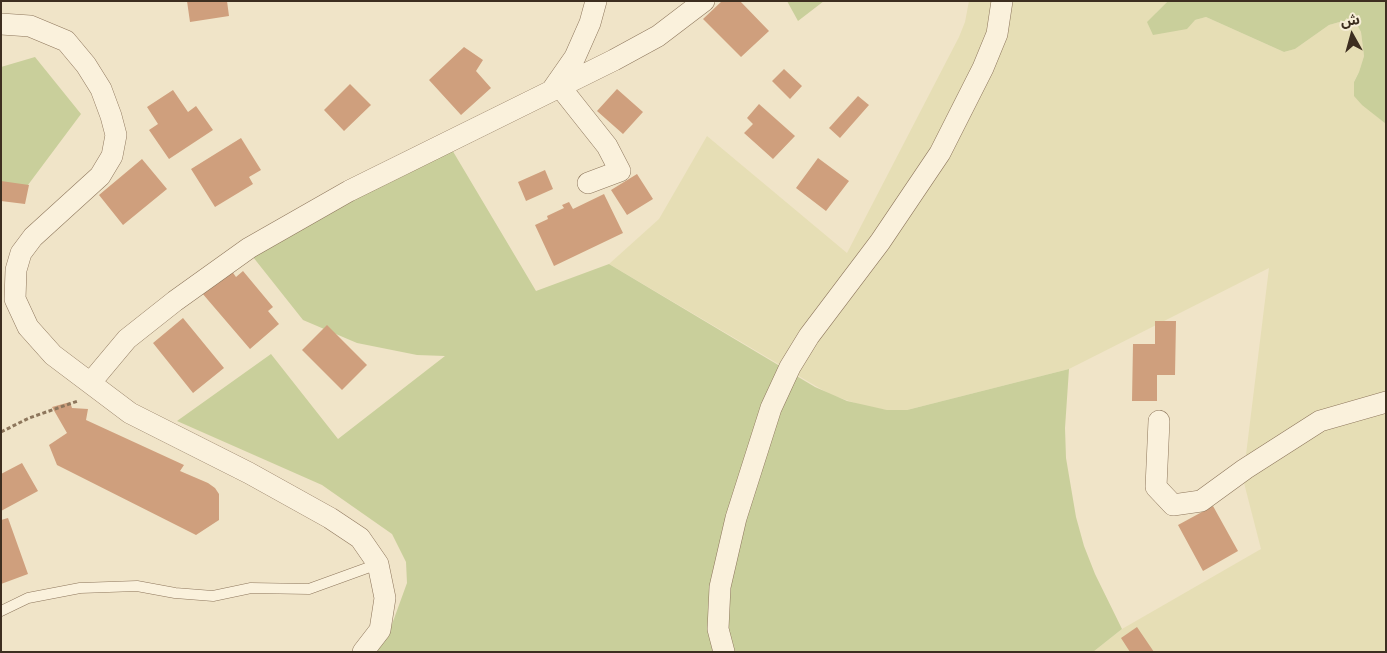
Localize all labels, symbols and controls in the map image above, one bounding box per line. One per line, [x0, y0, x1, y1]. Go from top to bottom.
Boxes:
text: ش [1339, 9, 1361, 31]
north arrow [1327, 10, 1377, 60]

